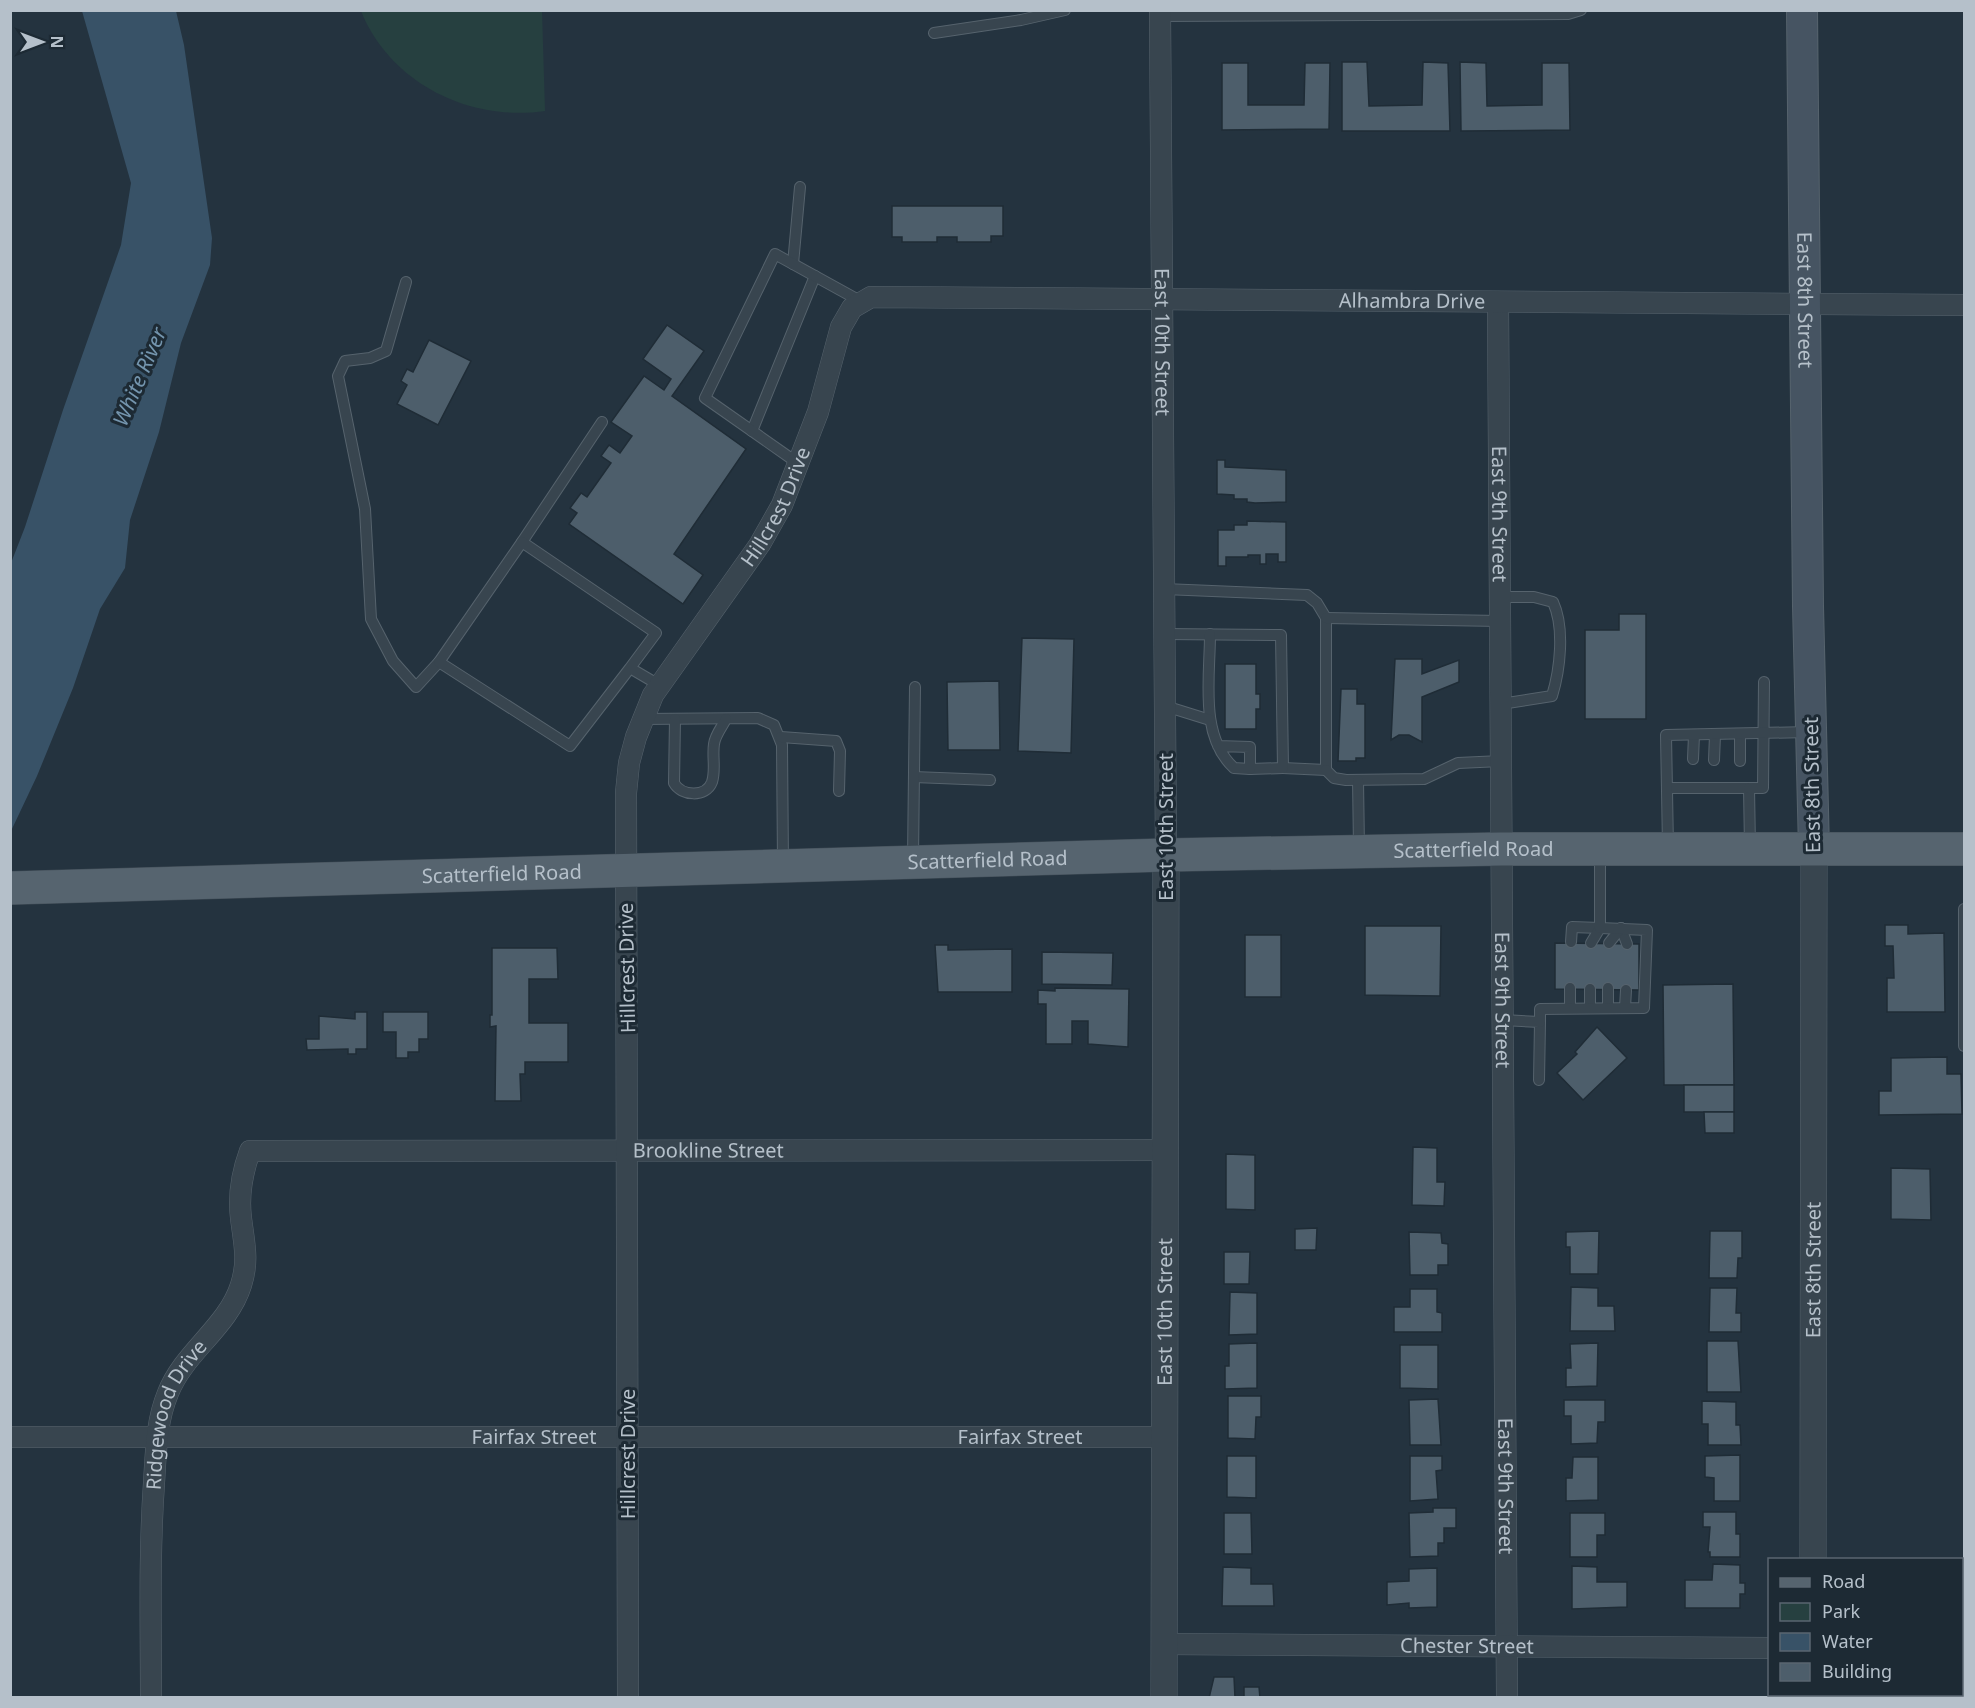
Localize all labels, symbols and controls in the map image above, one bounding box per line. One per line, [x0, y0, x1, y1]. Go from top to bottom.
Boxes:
north arrow [12, 12, 72, 72]
text: N [46, 35, 68, 49]
street label: East 8th Street [1791, 232, 1820, 368]
street label: East 10th Street [1149, 268, 1177, 416]
street label: Alhambra Drive [1339, 286, 1485, 314]
water label: White River [106, 322, 173, 430]
street label: Hillcrest Drive [734, 443, 816, 572]
street label: East 9th Street [1486, 446, 1514, 582]
street label: East 8th Street [1797, 717, 1826, 853]
street label: East 10th Street [1152, 753, 1179, 901]
street label: Scatterfield Road [1393, 835, 1553, 864]
street label: Scatterfield Road [907, 844, 1068, 875]
street label: Scatterfield Road [421, 858, 582, 889]
street label: Hillcrest Drive [612, 903, 641, 1033]
street label: East 9th Street [1489, 932, 1517, 1068]
street label: Brookline Street [633, 1136, 784, 1164]
street label: East 8th Street [1799, 1202, 1827, 1338]
street label: East 10th Street [1151, 1238, 1178, 1386]
street label: Ridgewood Drive [140, 1333, 213, 1491]
street label: Hillcrest Drive [614, 1389, 641, 1519]
street label: East 9th Street [1492, 1418, 1520, 1554]
street label: Fairfax Street [472, 1423, 596, 1450]
street label: Fairfax Street [958, 1423, 1082, 1450]
legend [1768, 1558, 1963, 1696]
text: Road [1822, 1569, 1865, 1593]
text: Park [1822, 1599, 1860, 1623]
text: Water [1822, 1629, 1873, 1653]
street label: Chester Street [1400, 1632, 1534, 1659]
text: Building [1822, 1659, 1892, 1683]

